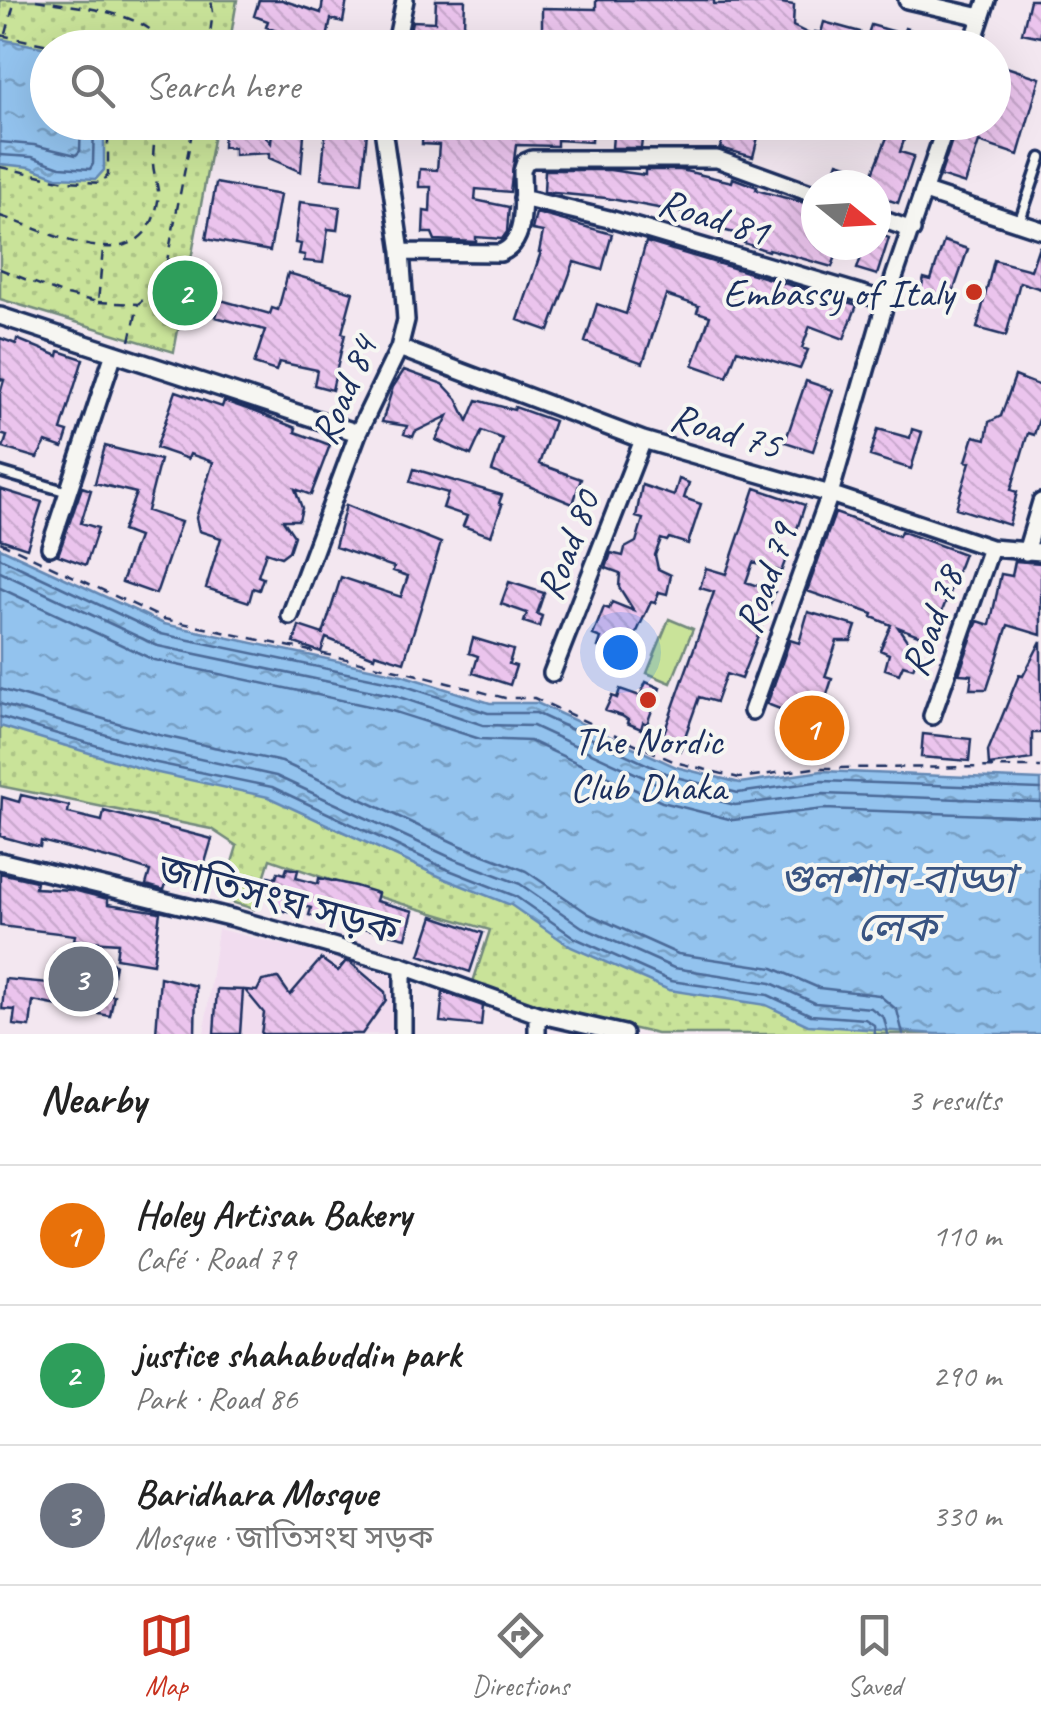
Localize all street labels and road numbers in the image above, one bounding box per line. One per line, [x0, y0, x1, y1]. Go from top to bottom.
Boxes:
street label: Road 81 [653, 177, 777, 258]
street label: Road 84 [299, 325, 391, 452]
street label: Road 75 [665, 391, 789, 471]
street label: Road 80 [524, 481, 613, 607]
street label: Road 79 [723, 514, 810, 640]
street label: Road 78 [889, 556, 976, 683]
street label: জাতিসংঘ সড়ক [152, 844, 405, 956]

